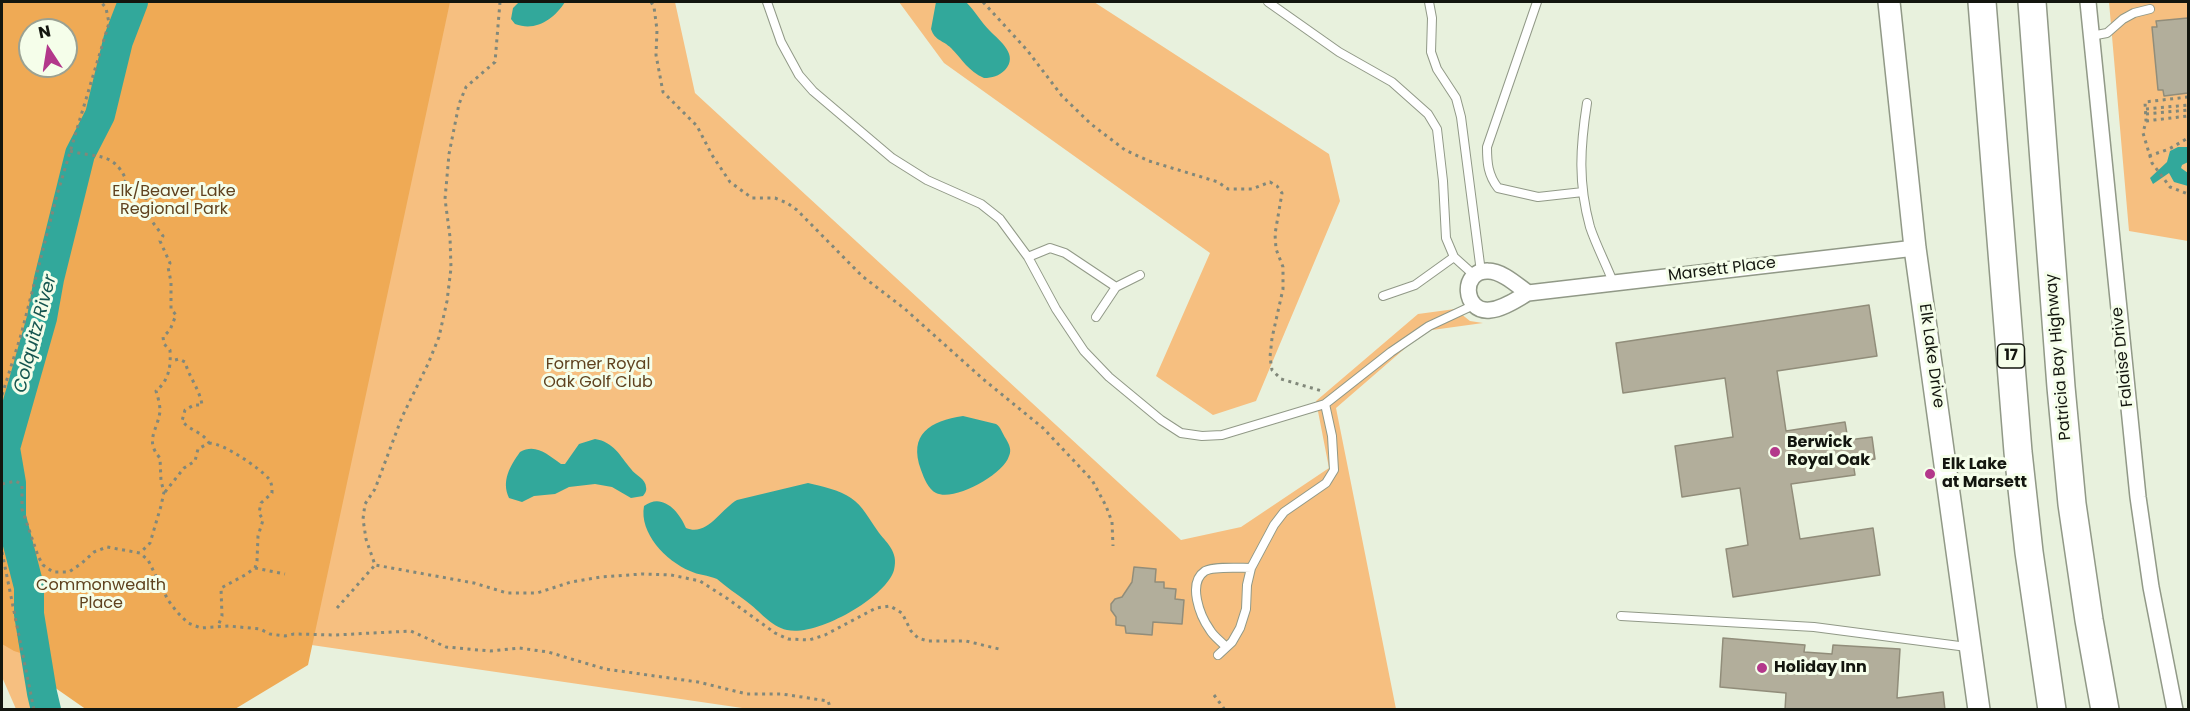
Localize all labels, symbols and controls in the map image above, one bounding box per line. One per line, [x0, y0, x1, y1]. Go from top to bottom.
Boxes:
north arrow [18, 18, 78, 78]
text: N [36, 19, 53, 44]
park label: Elk/Beaver Lake Regional Park [112, 182, 236, 220]
street label: Marsett Place [1667, 254, 1777, 286]
water label: Colquitz River [10, 273, 62, 395]
street label: Patricia Bay Highway [2042, 273, 2076, 441]
street label: Elk Lake Drive [1914, 303, 1948, 409]
street label: Falaise Drive [2108, 306, 2138, 408]
road number: 17 [1998, 344, 2024, 368]
park label: Former Royal Oak Golf Club [543, 355, 653, 393]
place label: Berwick Royal Oak [1787, 433, 1870, 471]
marker: Berwick Royal Oak [1768, 445, 1782, 459]
place label: Elk Lake at Marsett [1942, 455, 2027, 493]
marker: Elk Lake at Marsett [1923, 467, 1937, 481]
park label: Commonwealth Place [36, 576, 166, 614]
place label: Holiday Inn [1774, 658, 1867, 678]
marker: Holiday Inn [1755, 661, 1769, 675]

